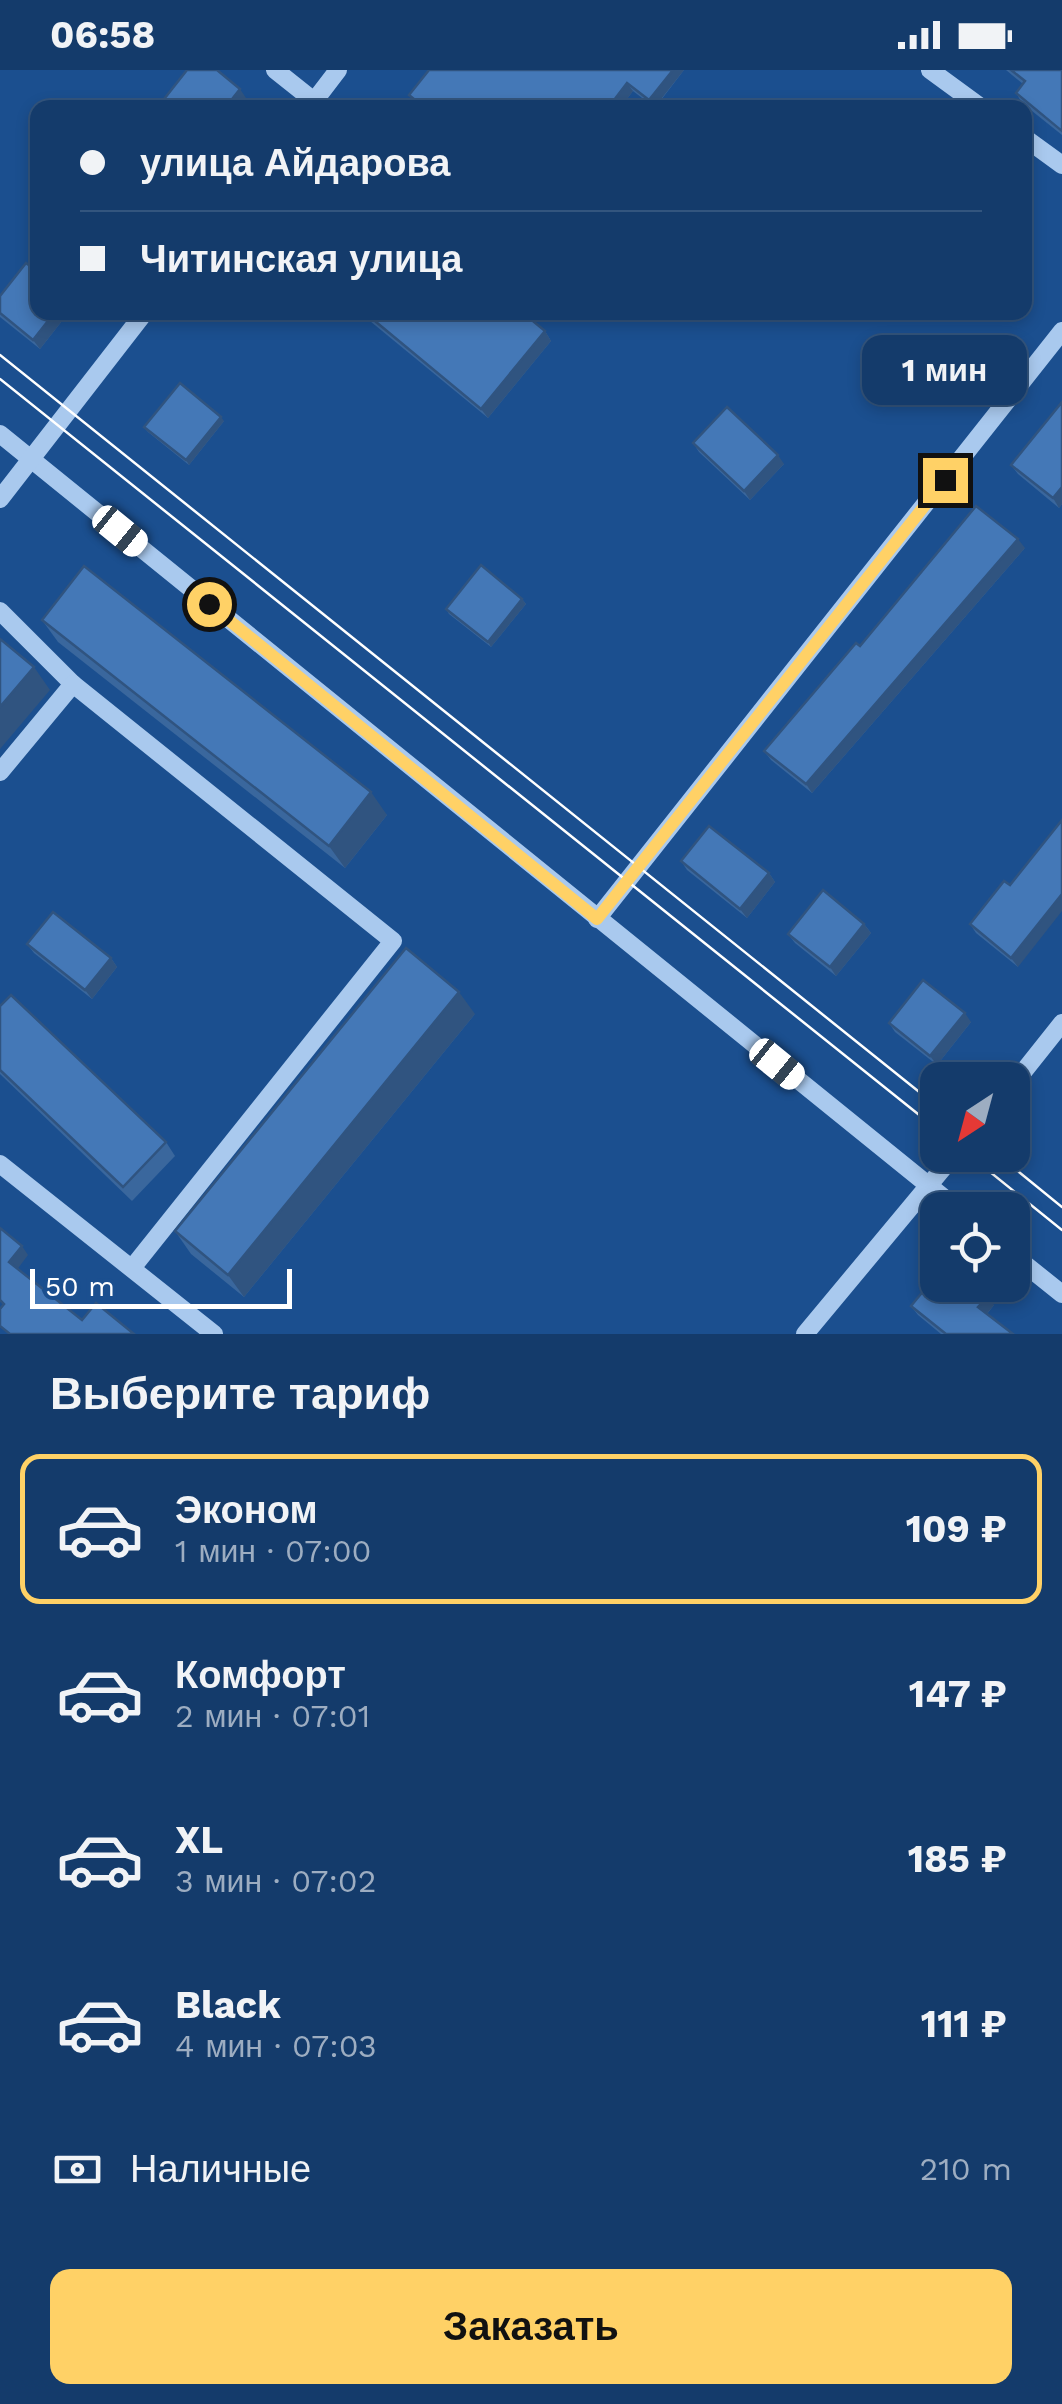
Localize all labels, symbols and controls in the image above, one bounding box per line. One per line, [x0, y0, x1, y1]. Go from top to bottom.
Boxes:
text: 06:58 [50, 13, 155, 57]
text: улица Айдарова [140, 141, 450, 185]
text: Читинская улица [140, 237, 462, 281]
callout: 1 мин [862, 335, 1028, 405]
text: 1 мин [902, 351, 987, 389]
route end [923, 458, 968, 503]
car [87, 500, 153, 562]
route start [187, 582, 232, 627]
car [744, 1033, 810, 1095]
north arrow [920, 1062, 1030, 1172]
map controls [920, 1062, 1030, 1302]
button: locate [920, 1192, 1030, 1302]
scale bar [30, 1264, 292, 1308]
text: 50 m [45, 1270, 115, 1303]
text: Выберите тариф [50, 1367, 430, 1420]
icon: car [55, 1484, 145, 1574]
text: Эконом [175, 1488, 318, 1532]
text: 109 ₽ [906, 1507, 1007, 1551]
text: 1 мин · 07:00 [175, 1532, 372, 1570]
icon: car [55, 1649, 145, 1739]
text: Комфорт [175, 1653, 346, 1697]
text: 147 ₽ [909, 1672, 1007, 1716]
text: 2 мин · 07:01 [175, 1697, 370, 1735]
icon: car [55, 1814, 145, 1904]
text: XL [175, 1818, 223, 1862]
text: 185 ₽ [908, 1837, 1007, 1881]
text: 3 мин · 07:02 [175, 1862, 376, 1900]
icon: car [55, 1979, 145, 2069]
text: Black [175, 1983, 281, 2027]
text: 111 ₽ [921, 2002, 1007, 2046]
text: 4 мин · 07:03 [175, 2027, 377, 2065]
icon: cash [50, 2142, 105, 2197]
text: Наличные [130, 2147, 311, 2191]
text: 210 m [920, 2150, 1012, 2188]
button: Заказать [50, 2269, 1012, 2384]

